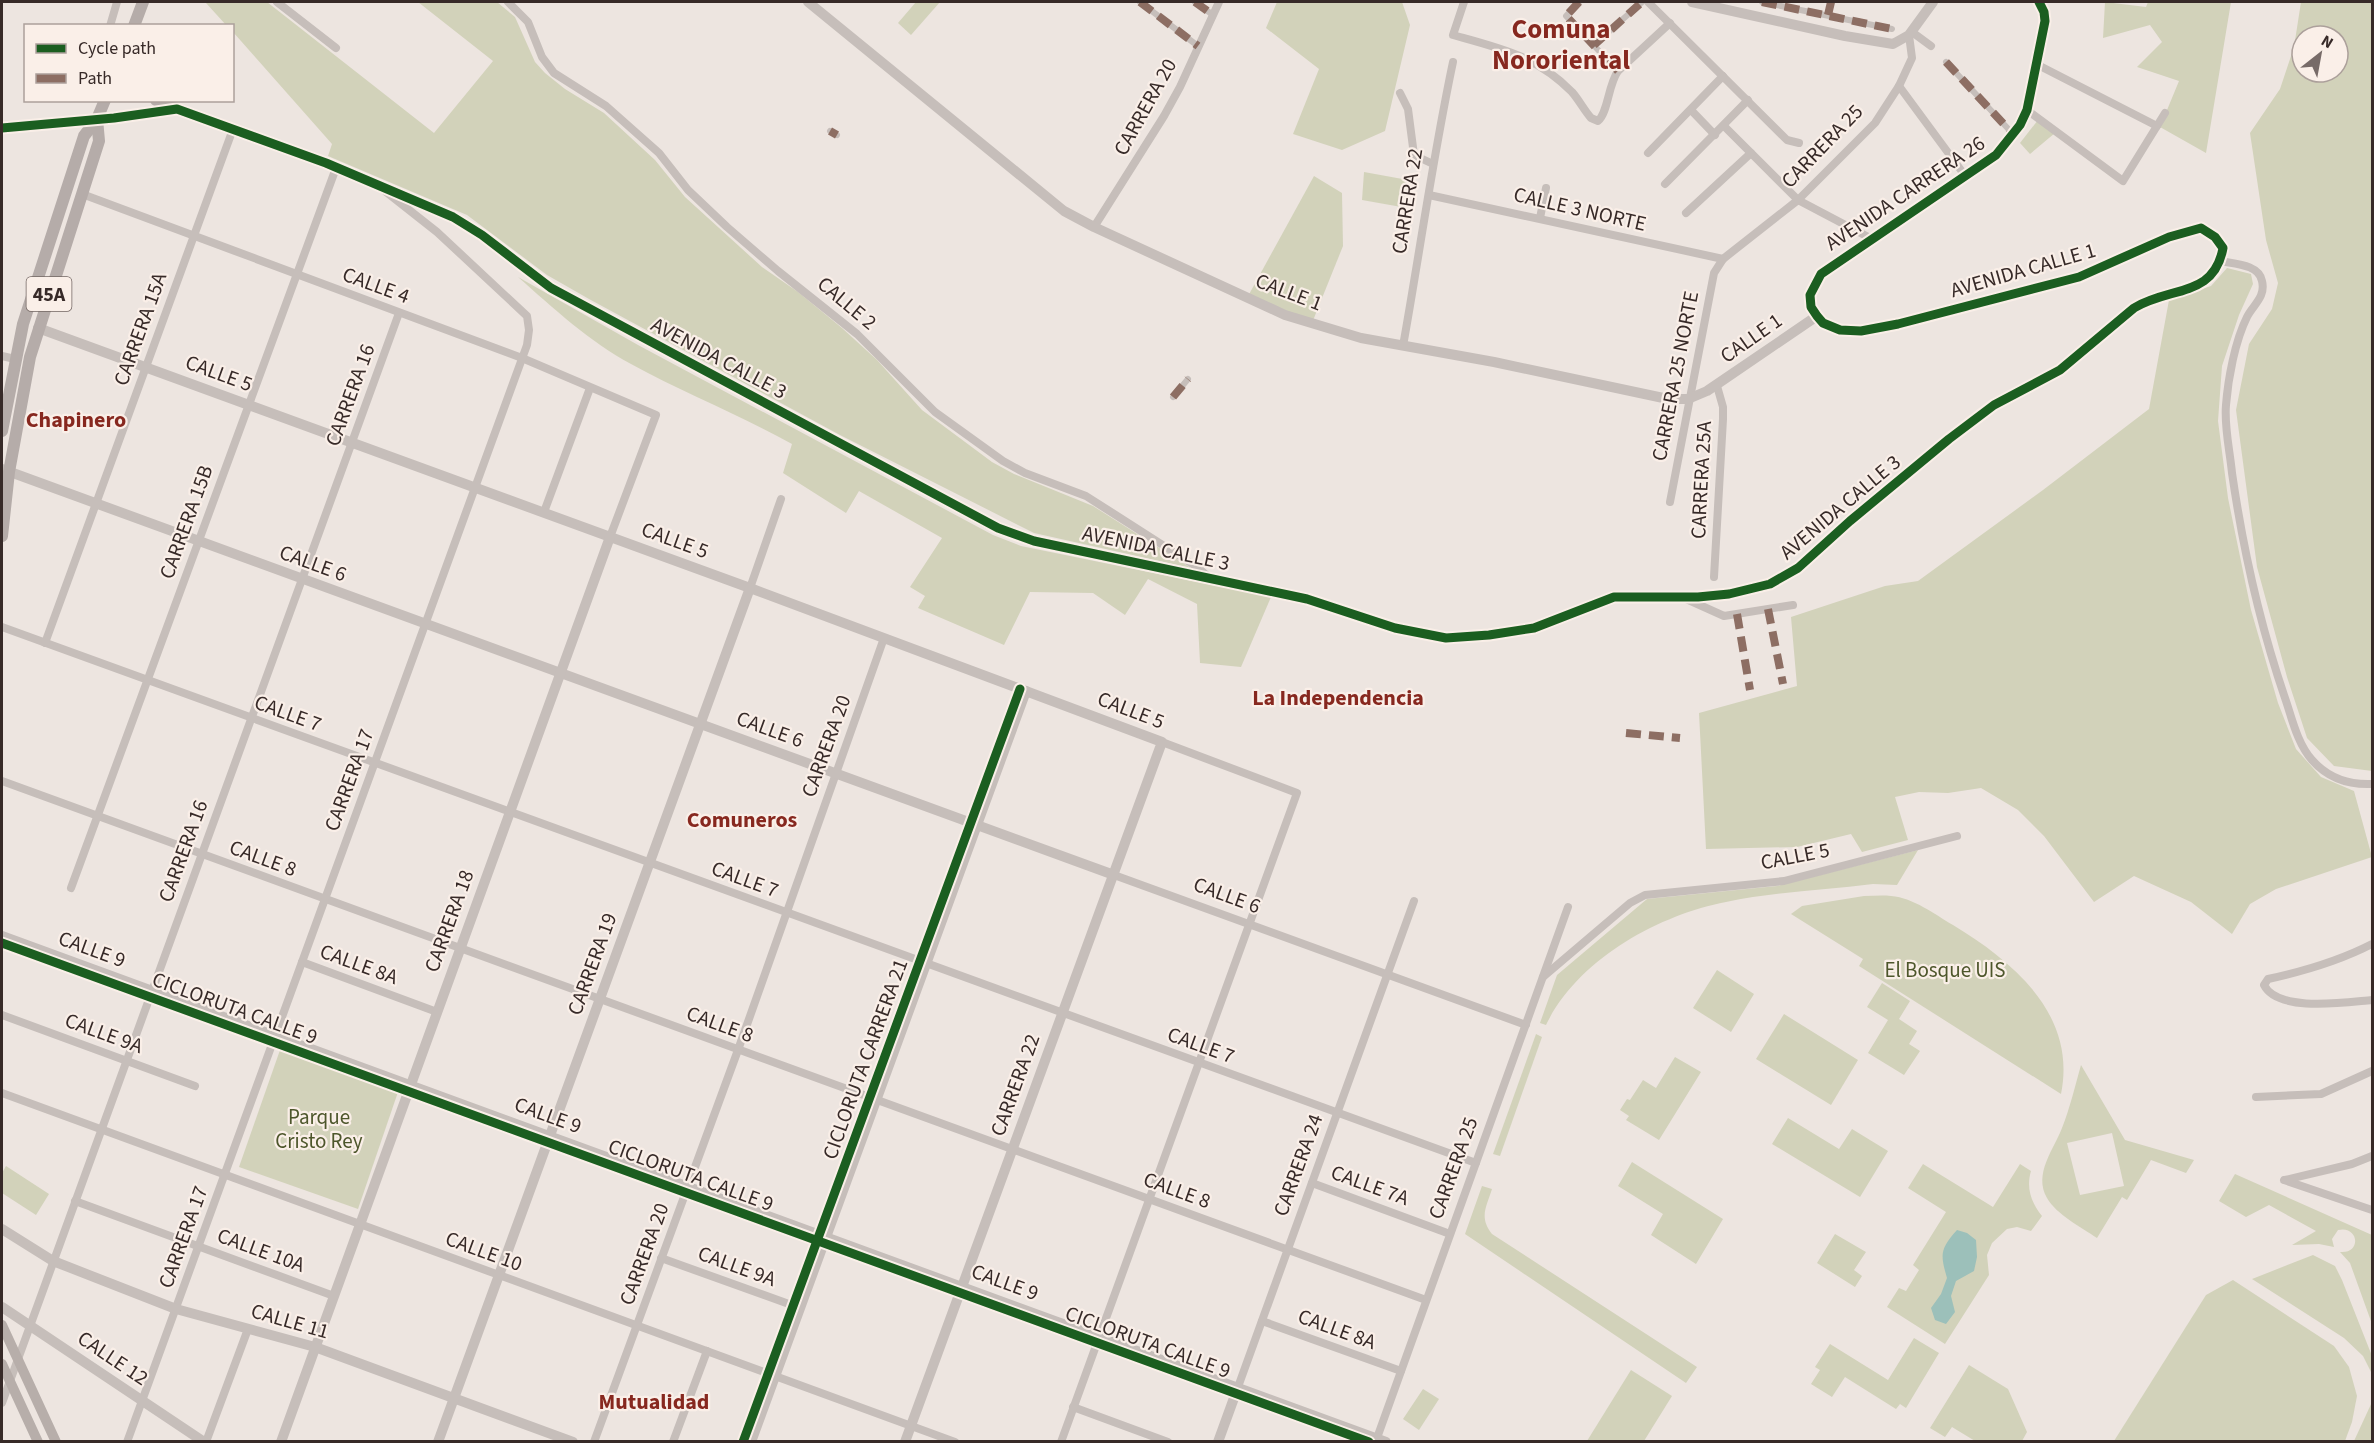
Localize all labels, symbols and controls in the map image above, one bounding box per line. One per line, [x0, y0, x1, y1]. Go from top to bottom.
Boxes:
district label: Comuna Nororiental [1492, 10, 1630, 80]
legend [24, 24, 234, 102]
north arrow [2290, 24, 2350, 84]
text: N [2317, 30, 2337, 54]
text: Cycle path [78, 36, 156, 61]
street label: CARRERA 20 [1106, 53, 1184, 161]
text: Path [78, 66, 112, 91]
street label: CARRERA 25 [1774, 97, 1870, 195]
street label: AVENIDA CARRERA 26 [1819, 128, 1991, 258]
street label: CARRERA 22 [1384, 146, 1430, 256]
street label: CALLE 3 NORTE [1511, 179, 1649, 239]
street label: AVENIDA CALLE 1 [1947, 235, 2099, 305]
street label: CALLE 4 [338, 259, 414, 311]
street label: CALLE 1 [1251, 266, 1327, 318]
street label: CARRERA 15A [106, 268, 174, 390]
street label: CALLE 2 [811, 269, 883, 337]
road number: 45A [26, 277, 72, 311]
street label: CARRERA 25 NORTE [1644, 289, 1706, 463]
street label: CALLE 1 [1714, 306, 1788, 370]
street label: AVENIDA CALLE 3 [646, 310, 792, 406]
street label: CARRERA 16 [318, 340, 382, 450]
street label: CALLE 5 [181, 347, 257, 399]
district label: Chapinero [26, 404, 126, 436]
street label: CARRERA 25A [1683, 420, 1719, 540]
street label: AVENIDA CALLE 3 [1773, 447, 1907, 567]
street label: CARRERA 15B [152, 461, 220, 583]
street label: CALLE 5 [637, 514, 713, 566]
street label: AVENIDA CALLE 3 [1080, 518, 1232, 578]
street label: CALLE 6 [275, 537, 351, 589]
district label: La Independencia [1252, 682, 1424, 714]
street label: CALLE 5 [1093, 684, 1169, 736]
street label: CALLE 7 [250, 687, 326, 739]
street label: CARRERA 20 [794, 691, 858, 801]
street label: CALLE 6 [732, 703, 808, 755]
street label: CARRERA 17 [317, 725, 381, 835]
street label: CARRERA 16 [151, 796, 215, 906]
district label: Comuneros [687, 804, 798, 836]
street label: CALLE 8 [225, 832, 301, 884]
street label: CALLE 5 [1758, 835, 1832, 877]
street label: CALLE 7 [707, 853, 783, 905]
street label: CARRERA 18 [417, 866, 481, 976]
street label: CALLE 6 [1189, 869, 1265, 921]
street label: CARRERA 19 [560, 909, 624, 1019]
street label: CALLE 9 [54, 923, 130, 975]
street label: CALLE 8A [316, 936, 403, 992]
street label: CICLORUTA CARRERA 21 [815, 955, 915, 1163]
park label: El Bosque UIS [1884, 955, 2006, 985]
street label: CICLORUTA CALLE 9 [148, 964, 322, 1052]
street label: CALLE 8 [682, 998, 758, 1050]
street label: CALLE 9A [61, 1005, 148, 1061]
street label: CALLE 7 [1163, 1019, 1239, 1071]
street label: CARRERA 22 [983, 1030, 1047, 1140]
street label: CALLE 9 [510, 1089, 586, 1141]
park label: Parque Cristo Rey [275, 1102, 363, 1156]
street label: CARRERA 24 [1266, 1110, 1330, 1220]
street label: CARRERA 25 [1421, 1113, 1485, 1223]
street label: CICLORUTA CALLE 9 [604, 1131, 778, 1219]
street label: CALLE 7A [1327, 1157, 1414, 1213]
street label: CALLE 8 [1139, 1164, 1215, 1216]
street label: CARRERA 17 [151, 1182, 215, 1292]
street label: CARRERA 20 [612, 1199, 676, 1309]
street label: CALLE 10A [213, 1220, 310, 1280]
street label: CALLE 10 [441, 1223, 527, 1279]
street label: CALLE 9A [694, 1238, 781, 1294]
street label: CALLE 9 [967, 1256, 1043, 1308]
street label: CALLE 11 [247, 1296, 333, 1346]
street label: CICLORUTA CALLE 9 [1061, 1298, 1235, 1386]
street label: CALLE 8A [1294, 1301, 1381, 1357]
street label: CALLE 12 [71, 1323, 155, 1393]
district label: Mutualidad [599, 1386, 709, 1418]

